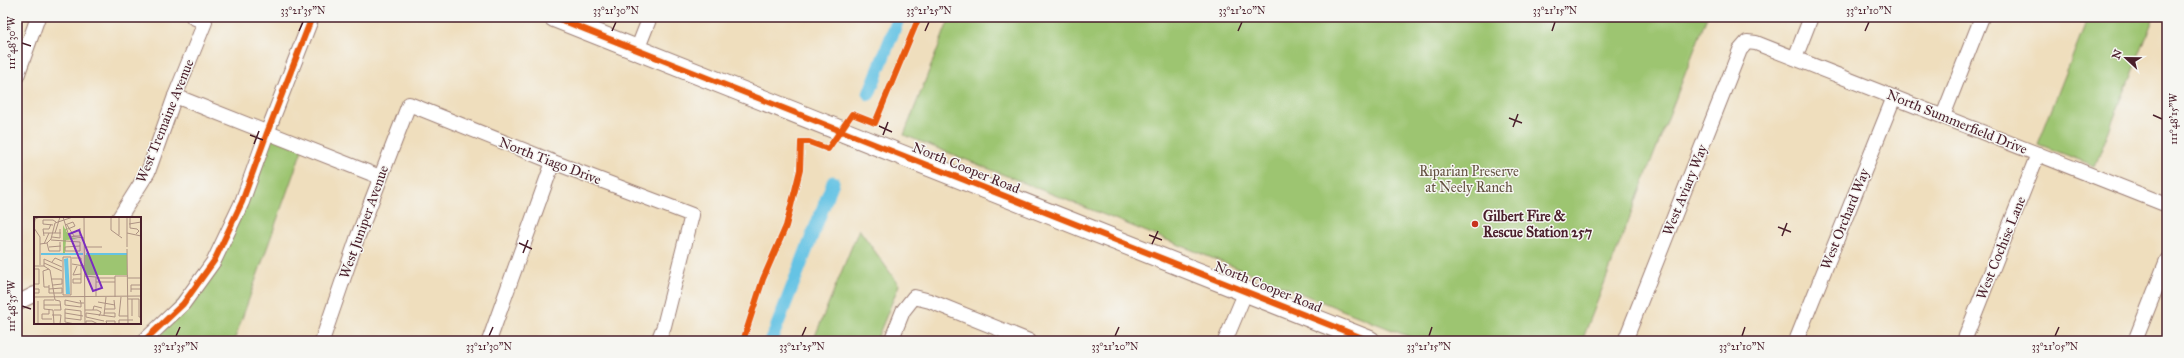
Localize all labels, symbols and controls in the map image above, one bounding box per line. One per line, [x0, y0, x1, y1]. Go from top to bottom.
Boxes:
text: 33°21'35"N [281, 5, 326, 17]
text: 33°21'30"N [593, 5, 639, 17]
text: 33°21'25"N [906, 5, 952, 17]
text: 33°21'20"N [1219, 5, 1266, 17]
text: 33°21'15"N [1533, 5, 1578, 17]
text: 33°21'10"N [1846, 5, 1892, 17]
text: 111°48'30"W [6, 16, 18, 69]
north arrow [2106, 38, 2146, 78]
text: N [2109, 47, 2125, 61]
street label: West Tremaine Avenue [132, 57, 198, 185]
street label: North Summerfield Drive [1884, 86, 2030, 158]
text: 111°48'15"W [2168, 93, 2180, 145]
street label: North Tiago Drive [496, 134, 604, 188]
street label: North Cooper Road [910, 139, 1022, 197]
street label: West Aviary Way [1659, 142, 1711, 238]
street label: West Juniper Avenue [336, 163, 393, 281]
park label: Riparian Preserve at Neely Ranch [1419, 163, 1519, 196]
street label: West Orchard Way [1817, 166, 1873, 272]
street label: West Cochise Lane [1973, 194, 2029, 302]
place label: Gilbert Fire & Rescue Station 257 [1483, 208, 1593, 241]
inset map [34, 217, 141, 324]
marker: Gilbert Fire & Rescue Station 257 [1470, 219, 1480, 229]
street label: North Cooper Road [1212, 258, 1324, 316]
text: 111°48'35"W [6, 280, 18, 332]
text: 33°21'35"N [154, 341, 199, 353]
text: 33°21'30"N [466, 341, 512, 353]
text: 33°21'25"N [779, 341, 825, 353]
text: 33°21'20"N [1092, 341, 1139, 353]
text: 33°21'15"N [1407, 341, 1452, 353]
text: 33°21'10"N [1719, 341, 1765, 353]
text: 33°21'05"N [2032, 341, 2079, 353]

